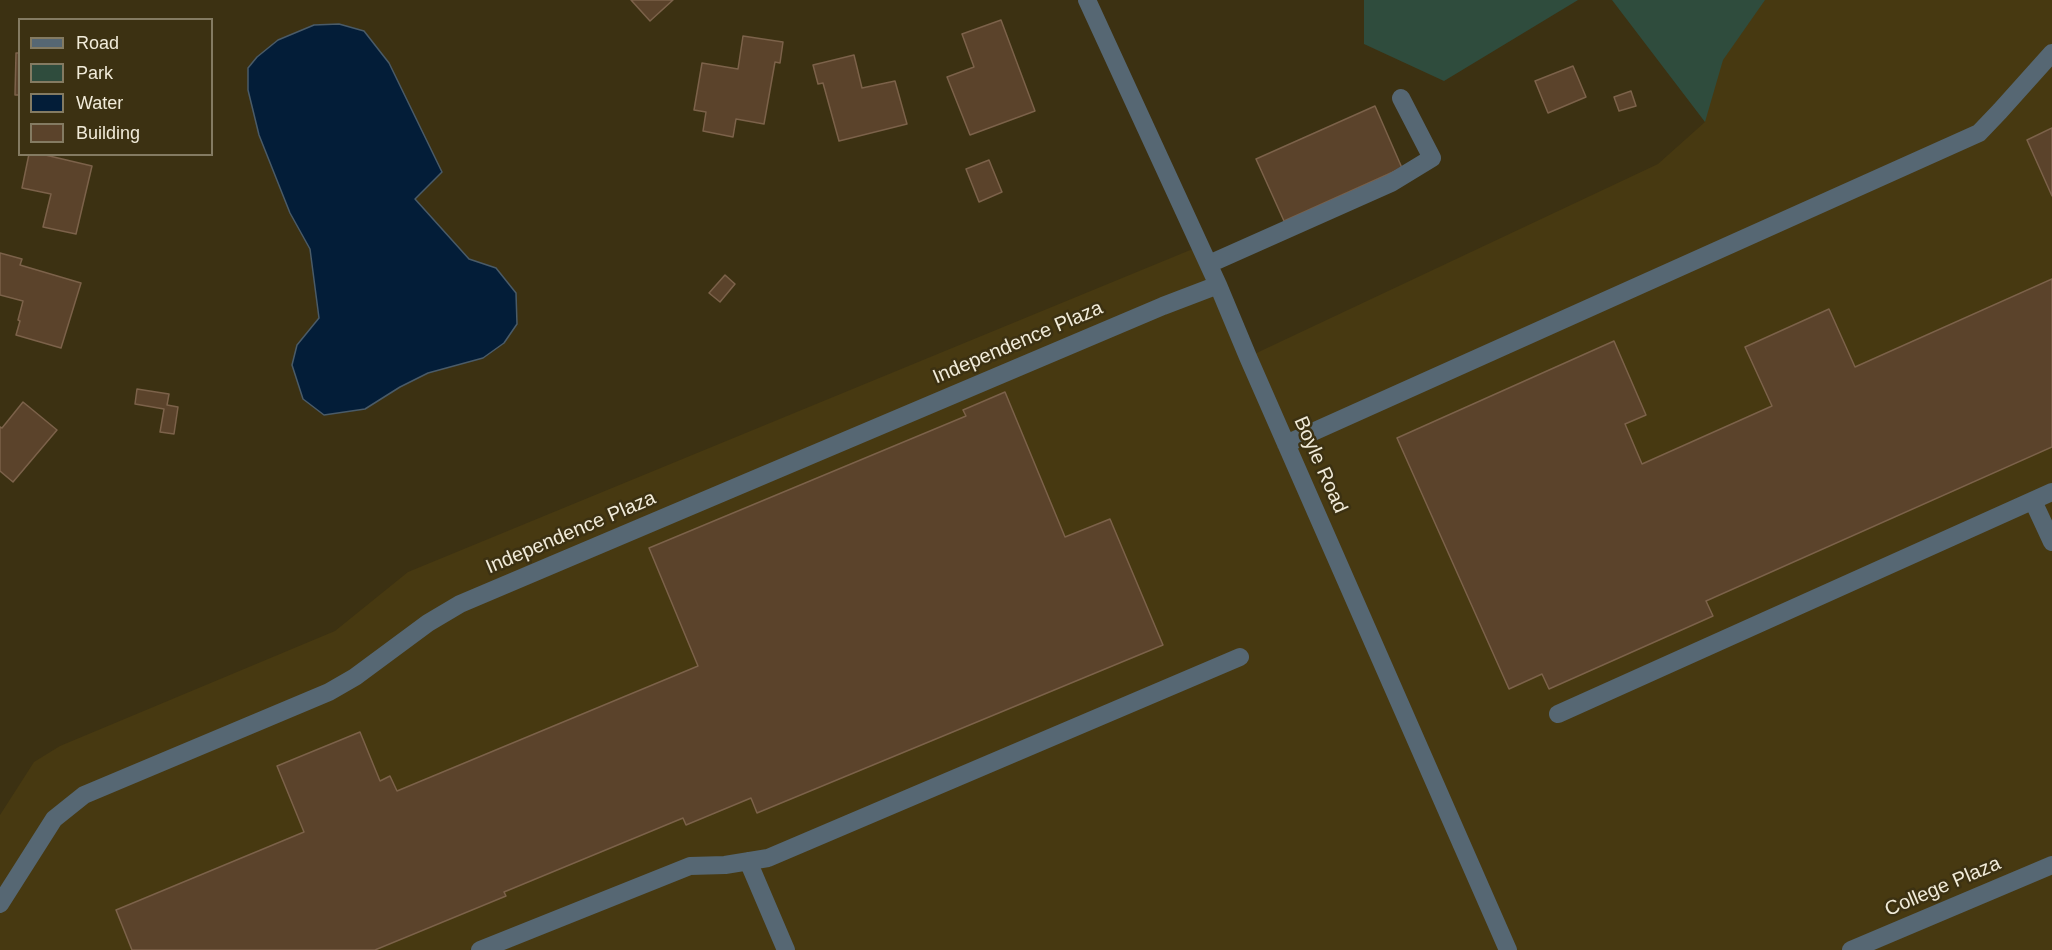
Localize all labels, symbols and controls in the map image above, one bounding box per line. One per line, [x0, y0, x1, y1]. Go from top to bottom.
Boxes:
legend [18, 18, 213, 156]
text: Road [76, 33, 119, 53]
text: Park [76, 63, 113, 83]
text: Water [76, 93, 123, 113]
text: Building [76, 123, 140, 143]
street label: Independence Plaza [929, 296, 1107, 390]
street label: Boyle Road [1288, 413, 1352, 517]
street label: Independence Plaza [482, 486, 660, 580]
street label: College Plaza [1882, 852, 2004, 922]

